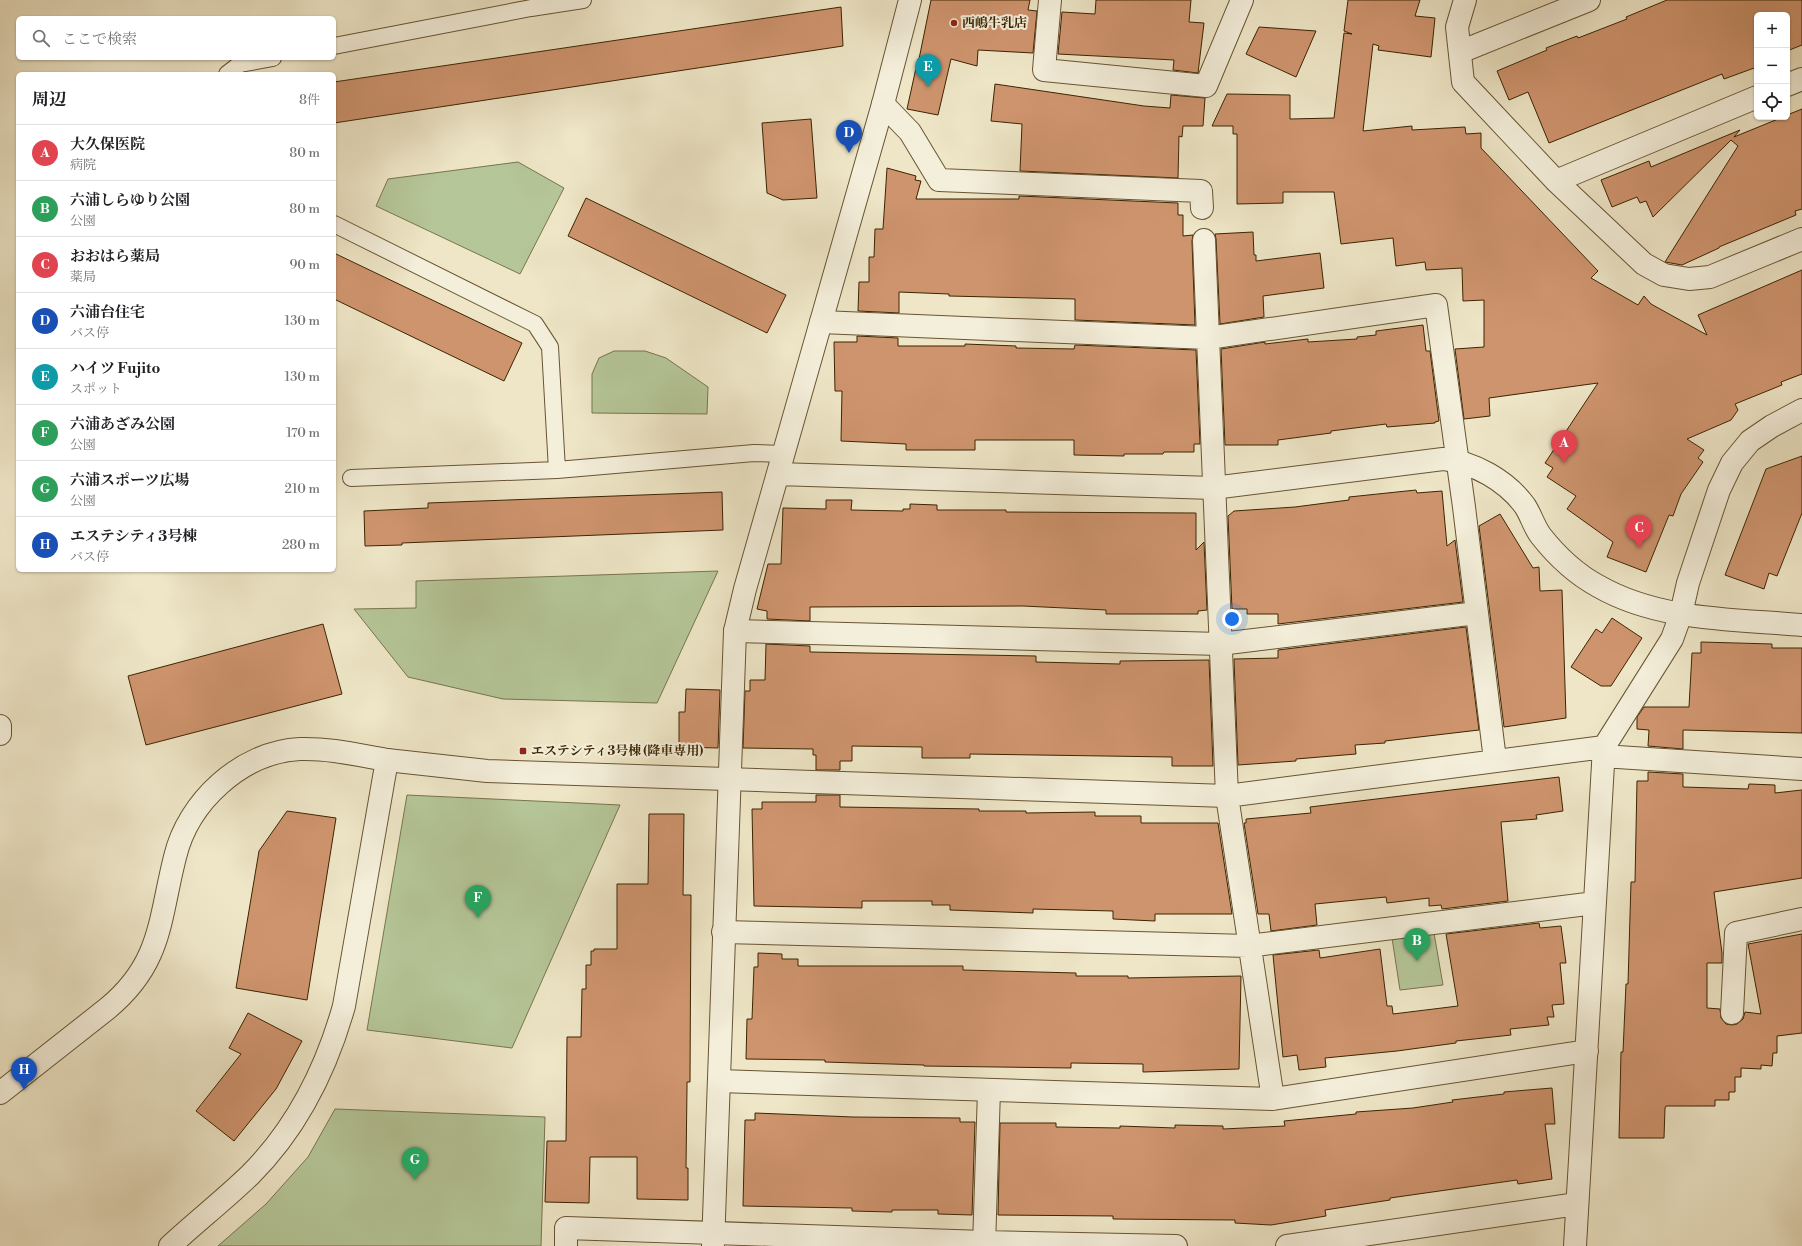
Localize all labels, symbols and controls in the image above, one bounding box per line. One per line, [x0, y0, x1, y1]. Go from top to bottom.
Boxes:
map controls [1754, 12, 1790, 120]
button: + [1754, 12, 1790, 48]
place label: 西嶋牛乳店 [962, 15, 1027, 31]
search box [16, 16, 336, 60]
marker: 西嶋牛乳店 [949, 18, 959, 28]
icon: search [30, 27, 52, 49]
text: ここで検索 [62, 30, 137, 49]
button: − [1754, 48, 1790, 84]
pin: E [915, 54, 941, 87]
button: locate [1754, 84, 1790, 120]
text: 周辺 [32, 89, 66, 111]
text: 8件 [299, 92, 320, 108]
pin: D [836, 120, 862, 153]
text: 大久保医院 [70, 135, 145, 154]
text: A [40, 145, 50, 161]
text: 80 m [289, 145, 320, 161]
text: 病院 [70, 157, 96, 173]
text: 六浦しらゆり公園 [70, 191, 190, 210]
text: B [40, 201, 50, 217]
text: 80 m [289, 201, 320, 217]
text: 公園 [70, 213, 96, 229]
text: おおはら薬局 [70, 247, 160, 266]
text: C [40, 257, 50, 273]
text: 90 m [289, 257, 320, 273]
text: 薬局 [70, 269, 96, 285]
text: 六浦台住宅 [70, 303, 145, 322]
text: D [40, 313, 50, 329]
text: 130 m [285, 313, 320, 329]
text: バス停 [70, 325, 109, 341]
text: ハイツ Fujito [70, 359, 160, 378]
text: E [40, 369, 50, 385]
text: 130 m [285, 369, 320, 385]
text: スポット [70, 381, 122, 397]
text: 六浦あざみ公園 [70, 415, 175, 434]
text: F [40, 425, 50, 441]
text: 170 m [286, 425, 320, 441]
pin: A [1551, 430, 1577, 463]
text: 公園 [70, 437, 96, 453]
text: 六浦スポーツ広場 [70, 471, 189, 490]
text: G [40, 481, 50, 497]
text: 210 m [285, 481, 320, 497]
text: 公園 [70, 493, 96, 509]
pin: C [1626, 515, 1652, 548]
text: エステシティ3号棟 [70, 527, 197, 546]
text: H [40, 537, 50, 553]
text: 280 m [282, 537, 320, 553]
text: バス停 [70, 549, 109, 565]
your location [1222, 609, 1242, 629]
place label: エステシティ3号棟 (降車専用) [531, 743, 703, 759]
marker: エステシティ3号棟 (降車専用) [518, 746, 528, 756]
pin: F [465, 885, 491, 918]
pin: B [1404, 928, 1430, 961]
pin: H [11, 1057, 37, 1090]
pin: G [402, 1147, 428, 1180]

